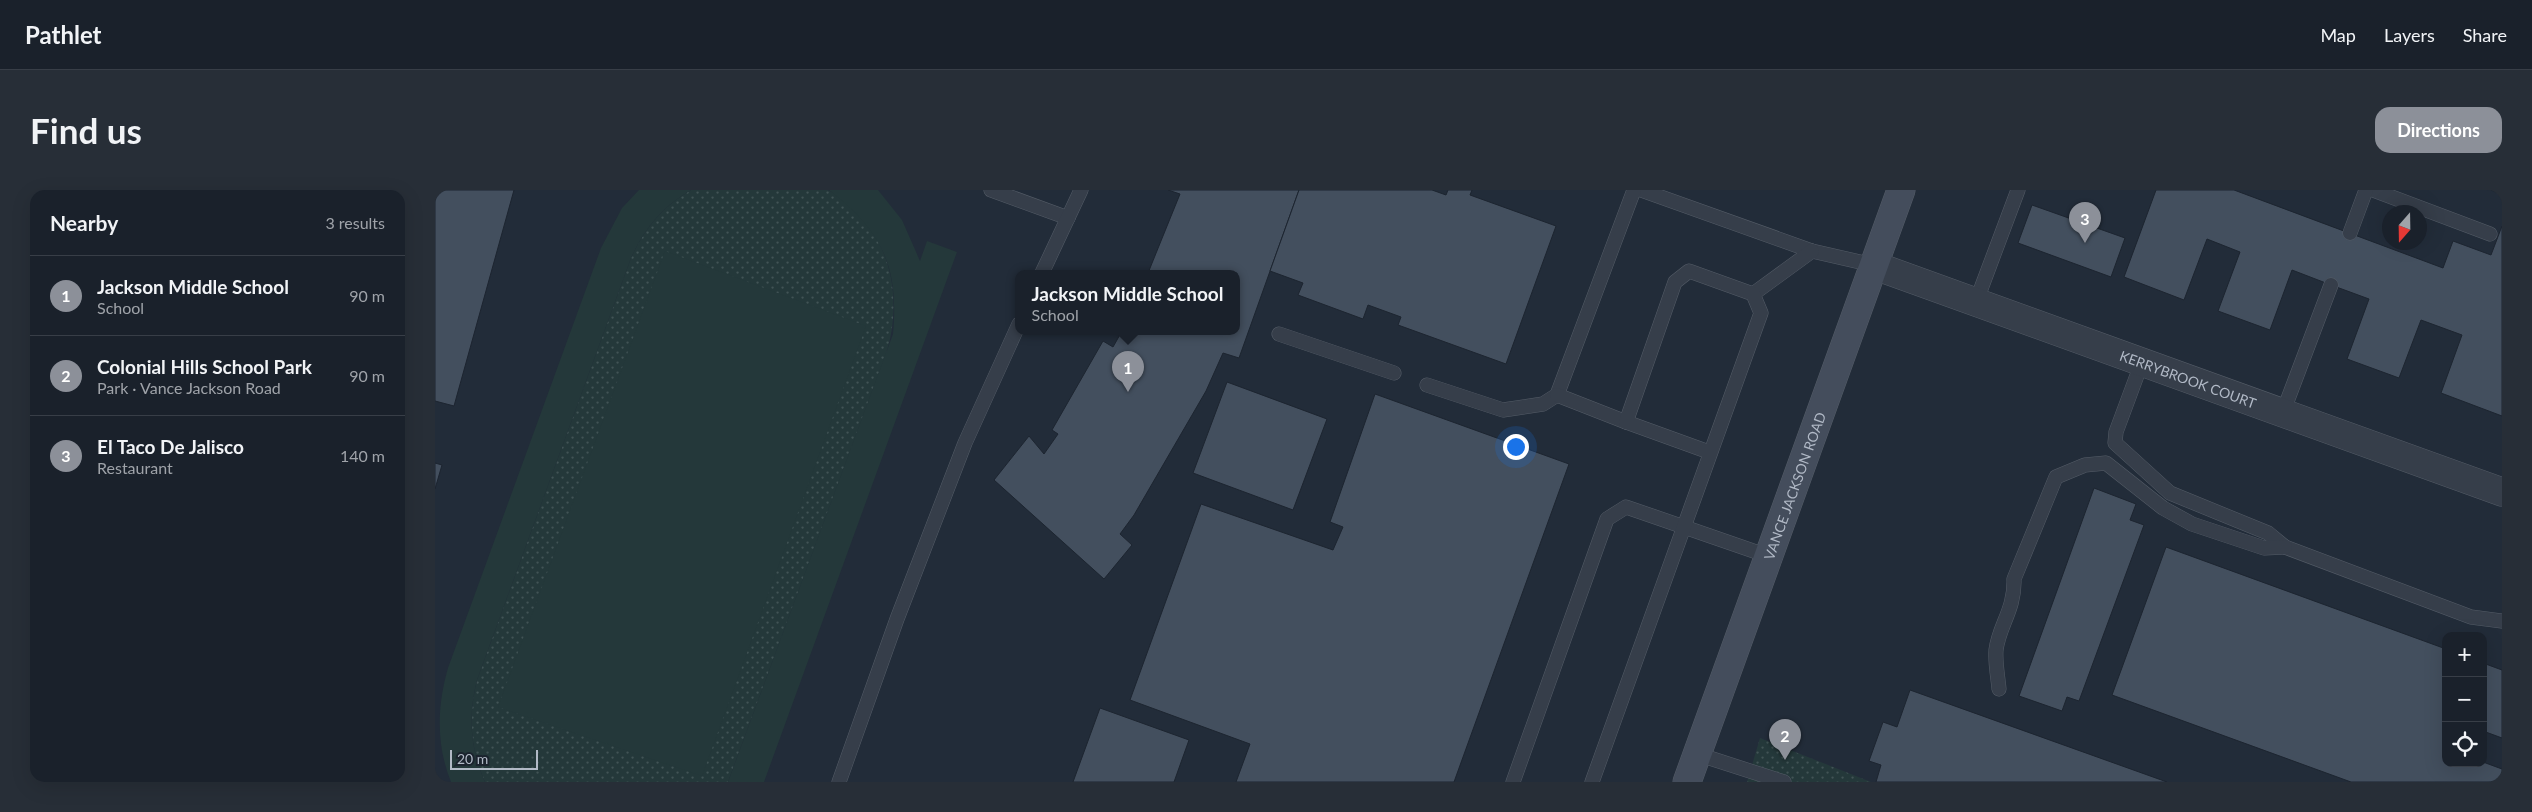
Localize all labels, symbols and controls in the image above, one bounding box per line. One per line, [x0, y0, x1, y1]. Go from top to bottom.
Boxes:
text: Pathlet [25, 20, 102, 49]
text: Map [2320, 24, 2356, 46]
text: Layers [2384, 24, 2435, 46]
text: Share [2463, 24, 2507, 46]
button: Directions [2375, 107, 2502, 153]
text: Find us [30, 109, 142, 151]
pin: 3 [2069, 202, 2101, 243]
north arrow [2382, 205, 2427, 250]
text: Nearby [50, 210, 118, 235]
text: 3 results [325, 213, 385, 232]
popup [1015, 270, 1240, 335]
text: Jackson Middle School [97, 275, 289, 298]
text: Jackson Middle School [1032, 282, 1223, 305]
text: 1 [61, 286, 71, 305]
text: 90 m [349, 286, 385, 305]
text: School [97, 298, 144, 317]
text: School [1032, 305, 1079, 324]
street label: KERRYBROOK COURT [2118, 346, 2259, 411]
pin: 1 [1112, 351, 1144, 392]
text: Colonial Hills School Park [97, 355, 312, 378]
text: 2 [61, 366, 71, 385]
text: 90 m [349, 366, 385, 385]
text: Park · Vance Jackson Road [97, 378, 281, 397]
street label: VANCE JACKSON ROAD [1760, 409, 1829, 562]
your location [1503, 434, 1529, 460]
text: El Taco De Jalisco [97, 435, 244, 458]
text: 3 [61, 446, 71, 465]
text: 140 m [340, 446, 385, 465]
text: Restaurant [97, 458, 173, 477]
map controls [2442, 632, 2487, 767]
button: + [2442, 632, 2487, 677]
button: − [2442, 677, 2487, 722]
pin: 2 [1769, 719, 1801, 760]
button: locate [2442, 722, 2487, 767]
scale bar [450, 747, 537, 770]
text: 20 m [457, 750, 488, 767]

